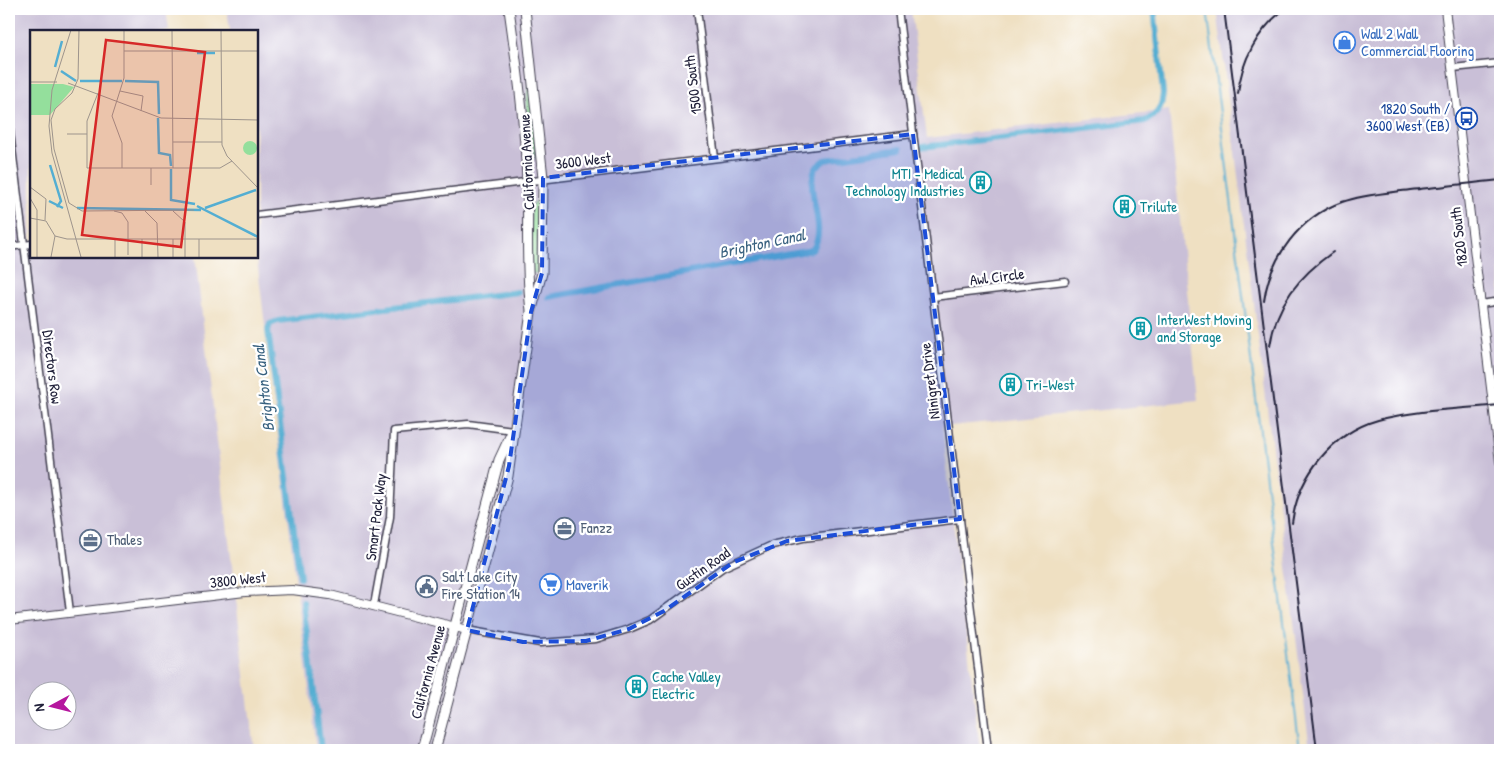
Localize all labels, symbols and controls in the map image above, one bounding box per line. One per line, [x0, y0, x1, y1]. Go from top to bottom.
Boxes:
place label: Wall 2 Wall Commercial Flooring [1361, 23, 1475, 61]
inset map [30, 30, 258, 258]
shop icon: Wall 2 Wall Commercial Flooring [1333, 31, 1357, 55]
street label: 1500 South [678, 54, 707, 116]
place label: 1820 South / 3600 West (EB) [1366, 98, 1450, 136]
bus stop icon: 1820 South / 3600 West (EB) [1454, 106, 1478, 130]
street label: California Avenue [513, 113, 540, 211]
street label: 3600 West [554, 147, 613, 174]
place label: MTI - Medical Technology Industries [846, 163, 964, 201]
building icon: MTI - Medical Technology Industries [968, 171, 992, 195]
building icon: Trilute [1112, 195, 1136, 219]
place label: Trilute [1140, 196, 1177, 217]
street label: 1820 South [1444, 206, 1473, 268]
water label: Brighton Canal [717, 223, 808, 263]
street label: Awl Circle [968, 263, 1025, 290]
place label: InterWest Moving and Storage [1157, 309, 1252, 347]
building icon: InterWest Moving and Storage [1129, 317, 1153, 341]
street label: Directors Row [38, 329, 67, 405]
street label: Ninigret Drive [914, 342, 945, 420]
water label: Brighton Canal [247, 343, 279, 433]
building icon: Tri-West [998, 373, 1022, 397]
place label: Tri-West [1026, 374, 1075, 395]
street label: Smart Pack Way [360, 472, 391, 562]
office icon: Fanzz [553, 516, 577, 540]
place label: Fanzz [580, 517, 613, 538]
office icon: Thales [79, 528, 103, 552]
place label: Thales [107, 529, 142, 550]
street label: Gustin Road [671, 542, 734, 595]
street label: 3800 West [209, 566, 268, 593]
place label: Salt Lake City Fire Station 14 [441, 566, 520, 604]
supermarket icon: Maverik [538, 573, 562, 597]
public building icon: Salt Lake City Fire Station 14 [414, 574, 438, 598]
place label: Maverik [566, 574, 608, 595]
street label: California Avenue [405, 623, 450, 721]
place label: Cache Valley Electric [652, 666, 721, 704]
building icon: Cache Valley Electric [624, 674, 648, 698]
north arrow [28, 682, 78, 732]
text: N [29, 702, 48, 713]

